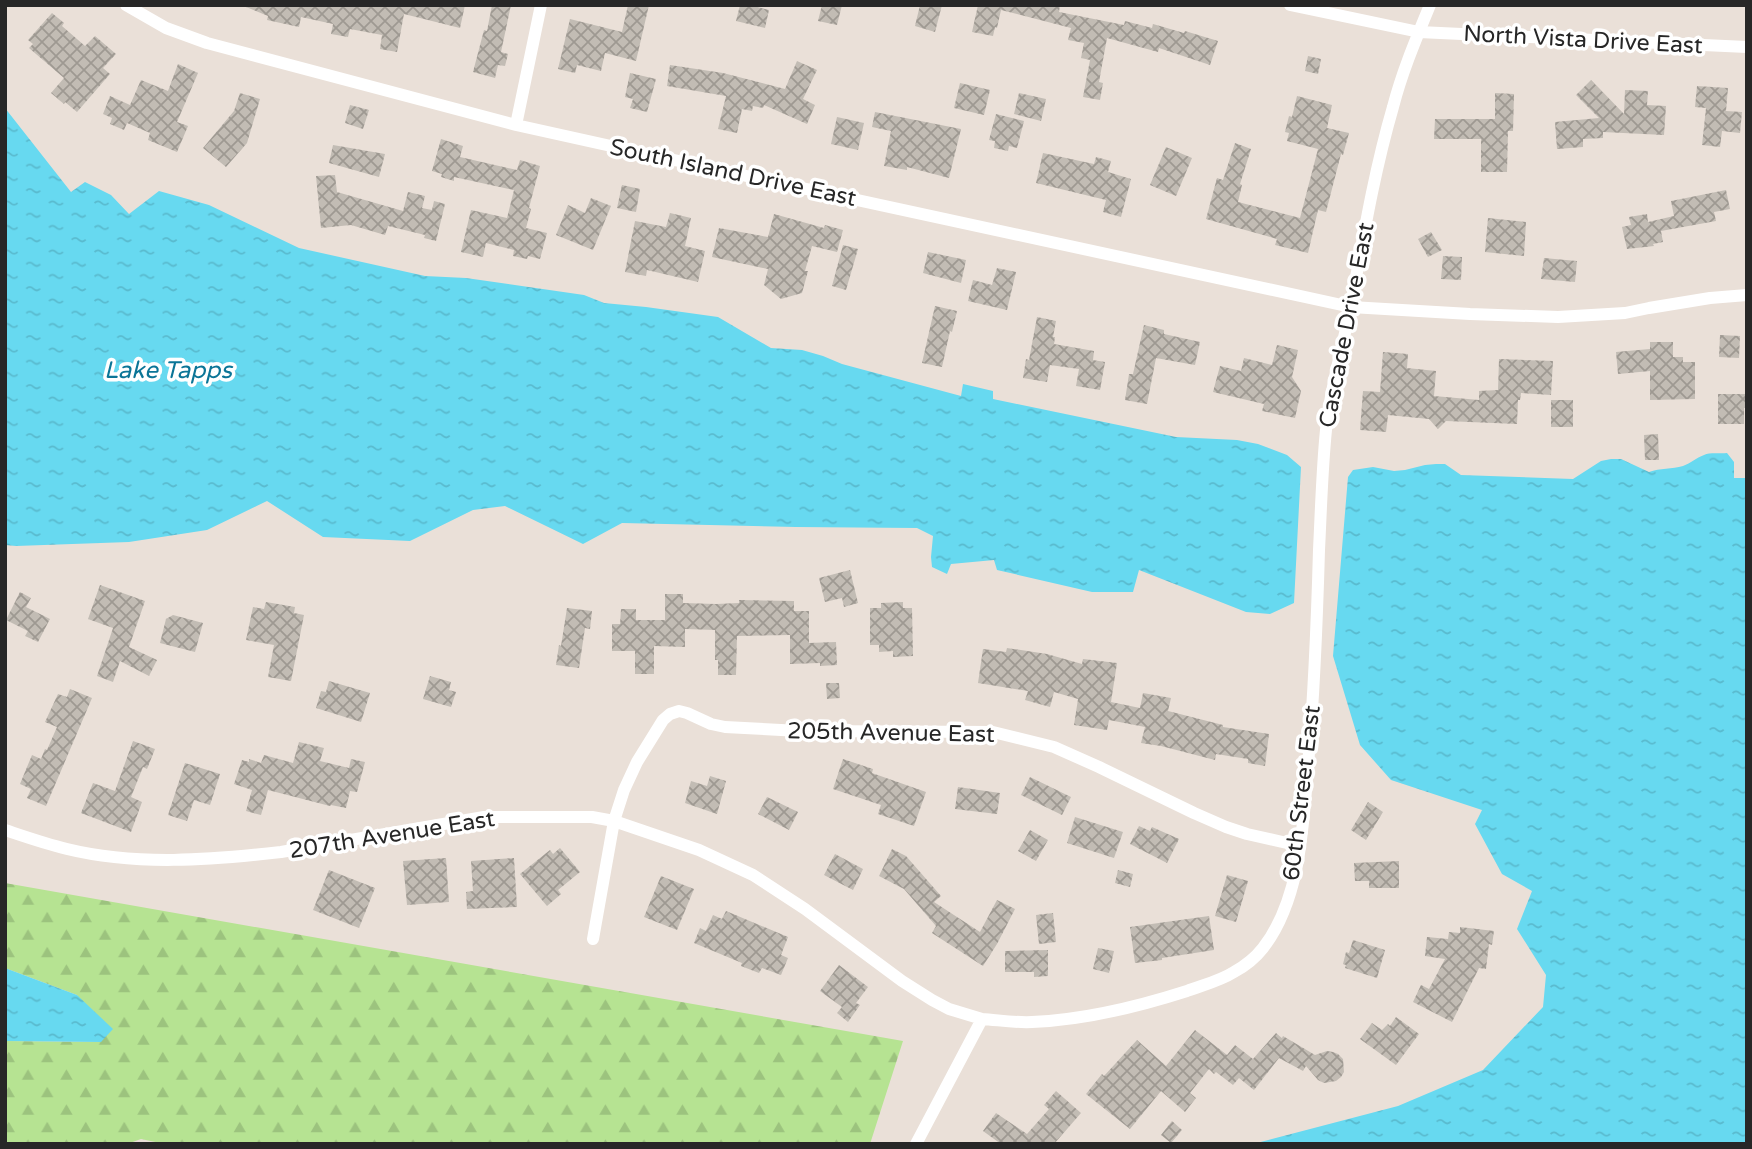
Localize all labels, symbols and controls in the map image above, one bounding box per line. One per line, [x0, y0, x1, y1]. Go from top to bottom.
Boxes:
street label: North Vista Drive East [1463, 20, 1704, 60]
street label: South Island Drive East [607, 133, 859, 213]
street label: Cascade Drive East [1313, 220, 1381, 430]
water label: Lake Tapps [104, 356, 233, 385]
street label: 60th Street East [1277, 703, 1327, 882]
street label: 205th Avenue East [787, 717, 995, 749]
street label: 207th Avenue East [287, 805, 497, 865]

